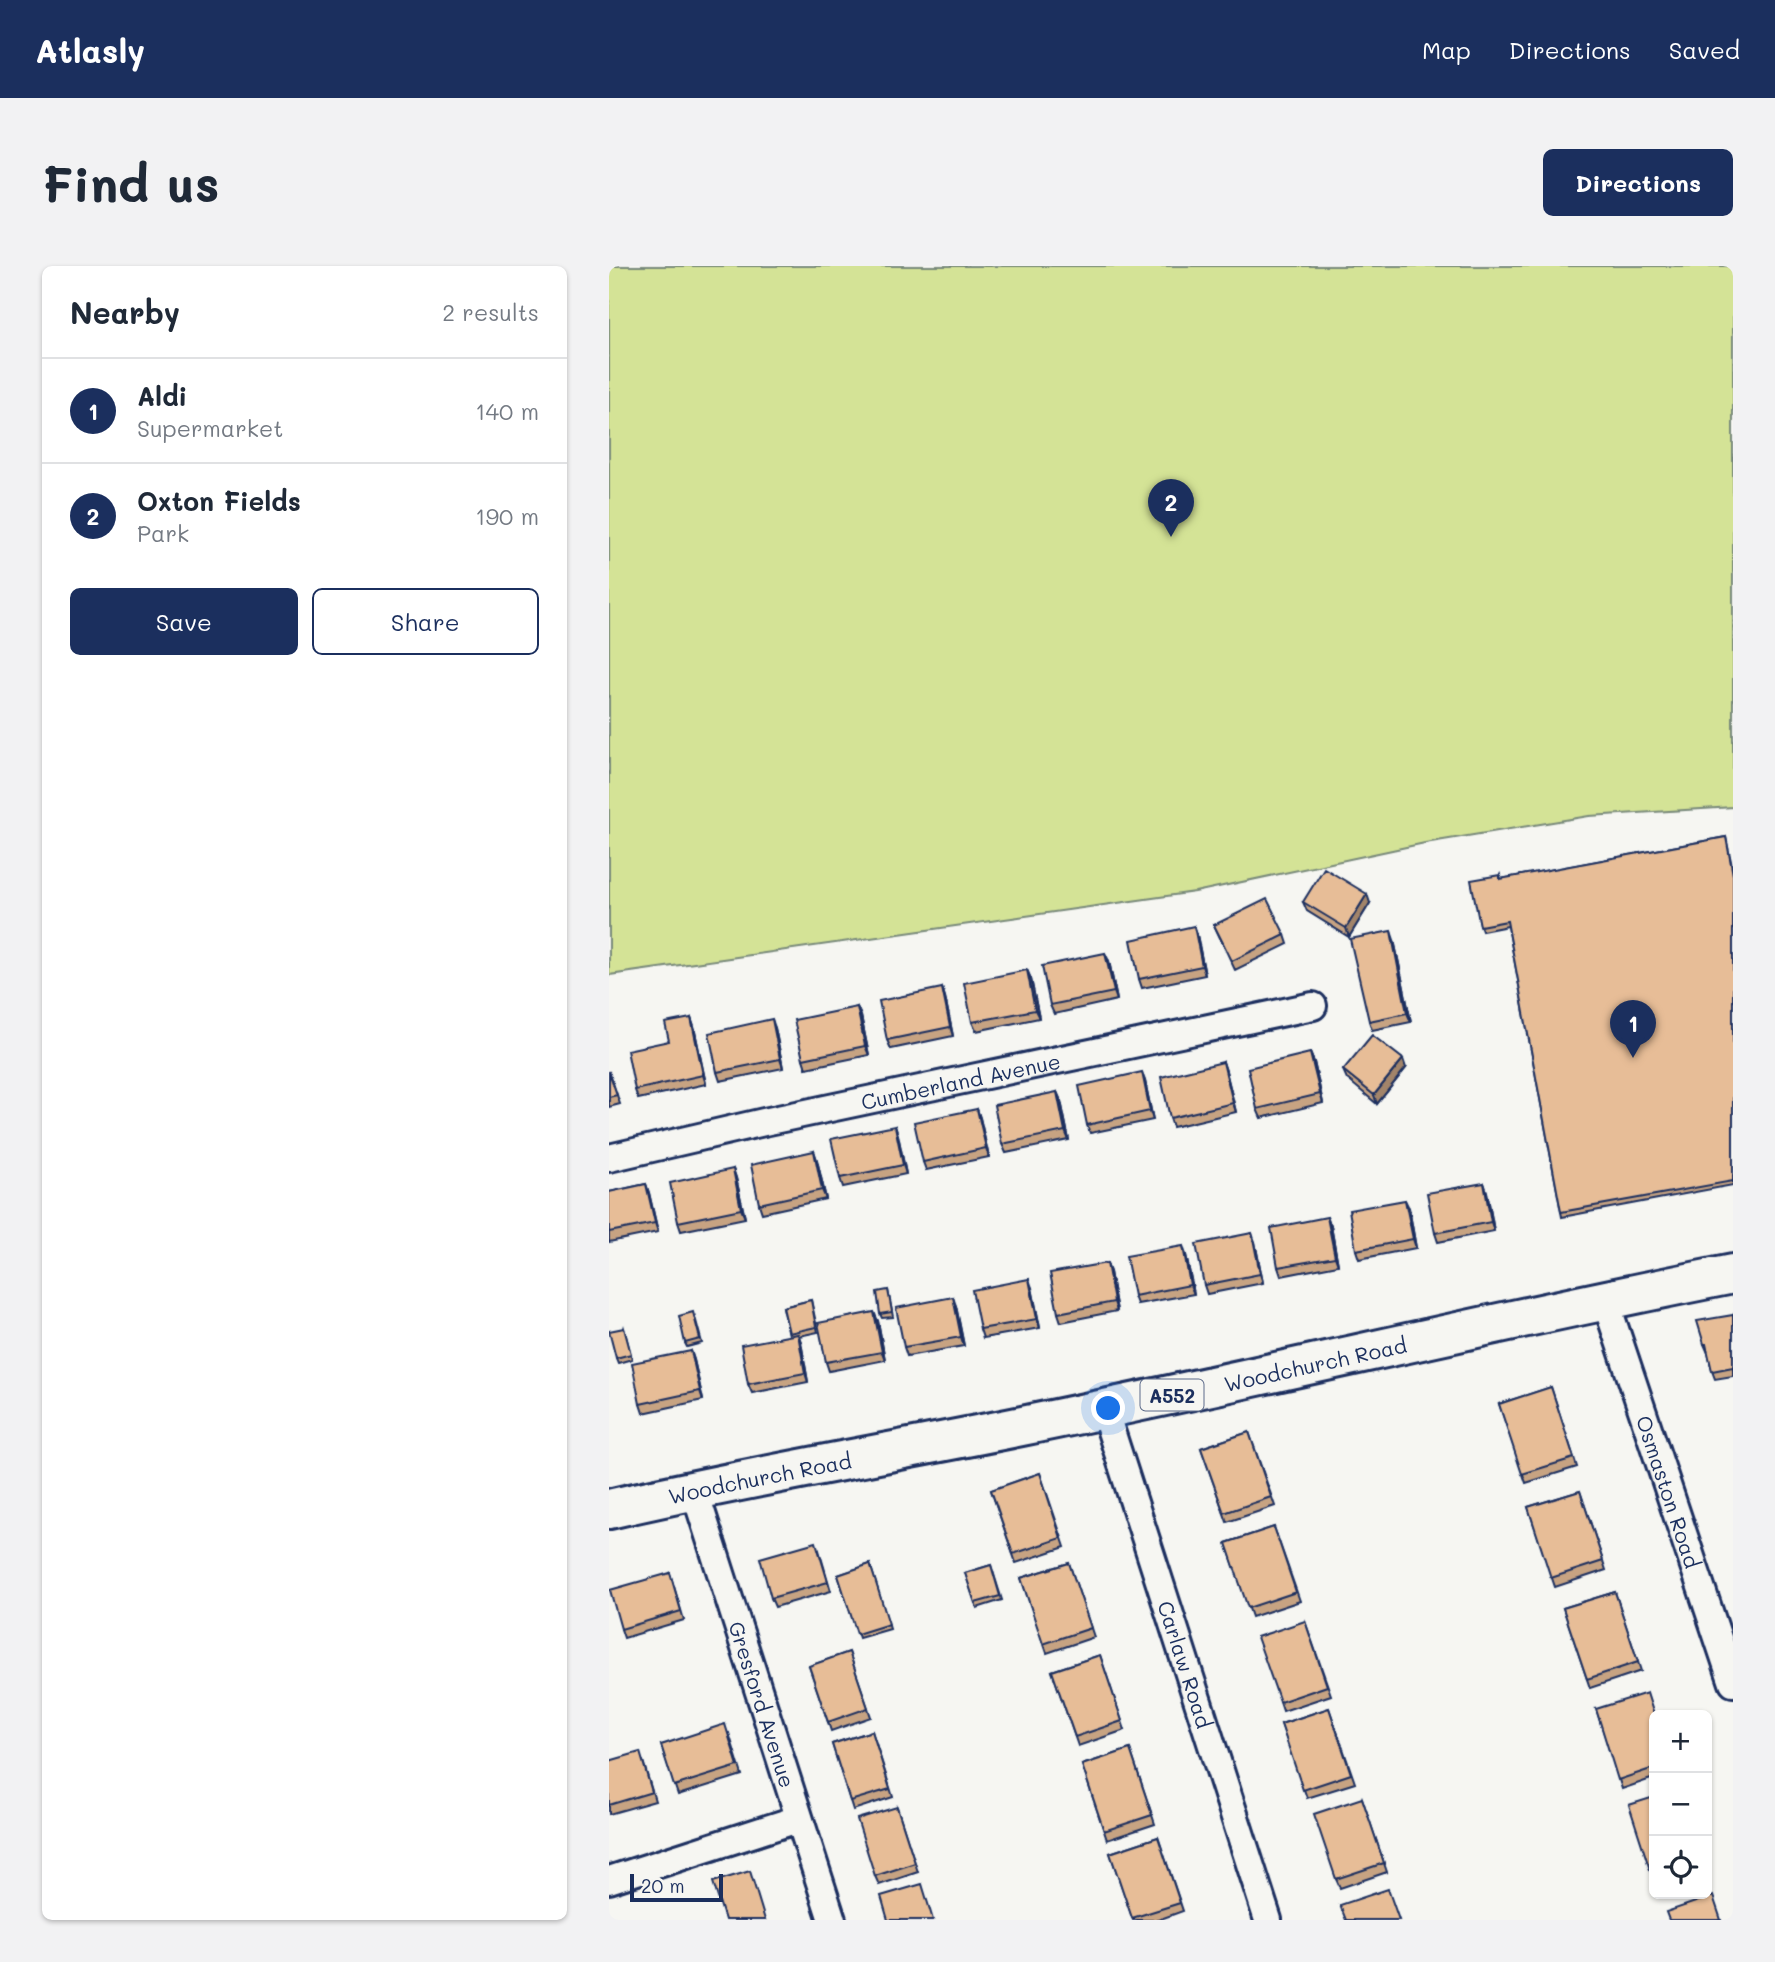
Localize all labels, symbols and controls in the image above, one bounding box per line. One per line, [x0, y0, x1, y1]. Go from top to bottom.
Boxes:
text: Atlasly [35, 28, 145, 71]
text: Map [1422, 34, 1471, 65]
text: Directions [1509, 34, 1631, 65]
text: Saved [1669, 34, 1740, 65]
button: Directions [1543, 149, 1733, 216]
text: Find us [42, 151, 220, 214]
text: Nearby [70, 292, 180, 332]
text: 2 results [442, 297, 539, 327]
text: Aldi [137, 379, 187, 413]
text: 1 [88, 396, 98, 426]
text: 140 m [475, 396, 539, 426]
text: Supermarket [137, 413, 283, 443]
pin: 2 [1148, 479, 1194, 537]
text: Oxton Fields [137, 484, 301, 518]
text: 2 [87, 501, 99, 531]
text: 190 m [475, 501, 539, 531]
text: Park [137, 518, 189, 548]
button: Save [70, 588, 298, 655]
button: Share [312, 588, 539, 655]
pin: 1 [1610, 1000, 1656, 1058]
street label: Cumberland Avenue [858, 1046, 1063, 1115]
street label: Woodchurch Road [1221, 1330, 1409, 1397]
road number: A552 [1141, 1380, 1203, 1410]
your location [1091, 1391, 1125, 1425]
street label: Osmaston Road [1631, 1412, 1707, 1571]
street label: Woodchurch Road [666, 1446, 854, 1509]
street label: Carlaw Road [1153, 1597, 1219, 1731]
street label: Gresford Avenue [724, 1618, 802, 1791]
map controls [1649, 1710, 1712, 1899]
button: + [1649, 1710, 1712, 1773]
button: − [1649, 1773, 1712, 1836]
button: locate [1649, 1836, 1712, 1899]
scale bar [630, 1871, 723, 1903]
text: 20 m [641, 1873, 685, 1898]

